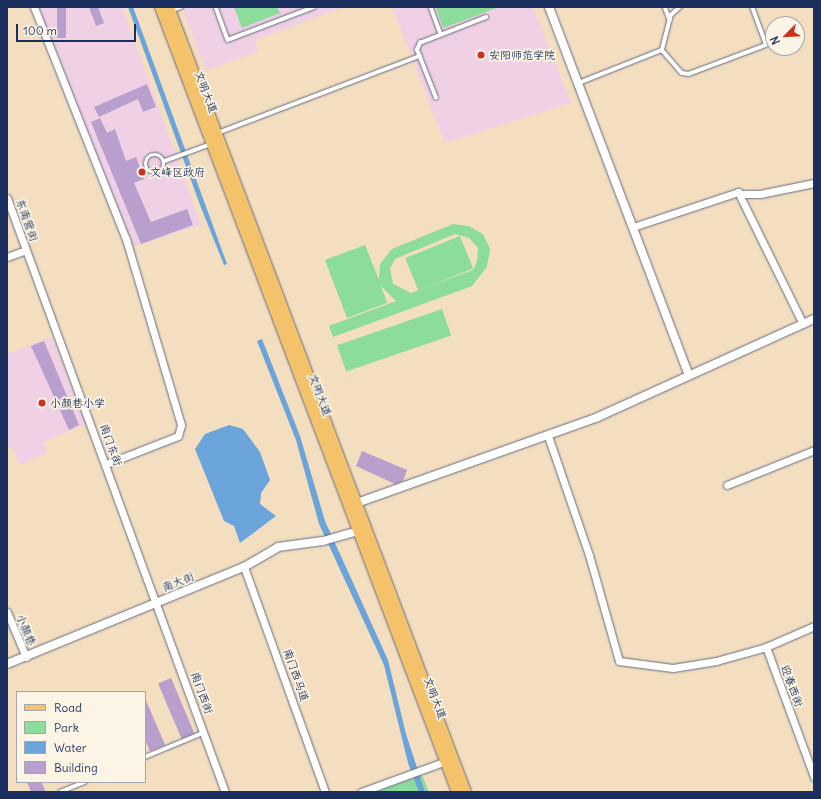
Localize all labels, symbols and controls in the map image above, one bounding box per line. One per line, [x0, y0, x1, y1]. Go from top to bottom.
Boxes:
scale bar [18, 16, 138, 42]
north arrow [765, 16, 805, 56]
text: 100 m [23, 23, 57, 38]
text: N [767, 34, 783, 47]
place label: 安阳师范学院 [489, 48, 555, 62]
marker: 安阳师范学院 [476, 50, 486, 60]
street label: 文明大道 [192, 69, 220, 115]
place label: 文峰区政府 [150, 165, 205, 179]
marker: 文峰区政府 [137, 167, 147, 177]
street label: 东南营街 [13, 197, 41, 243]
street label: 文明大道 [306, 372, 334, 418]
place label: 小颜巷小学 [50, 396, 105, 410]
marker: 小颜巷小学 [37, 398, 47, 408]
street label: 南门东街 [97, 422, 125, 468]
street label: 南大街 [160, 570, 196, 594]
street label: 小颜巷 [13, 612, 39, 648]
street label: 南门西马道 [281, 647, 311, 703]
street label: 迎春西街 [778, 663, 806, 709]
street label: 南门西街 [188, 670, 216, 716]
street label: 文明大道 [421, 675, 449, 721]
legend [16, 691, 146, 783]
text: Road [54, 700, 82, 715]
text: Park [54, 720, 79, 735]
text: Water [54, 740, 87, 755]
text: Building [54, 760, 98, 775]

